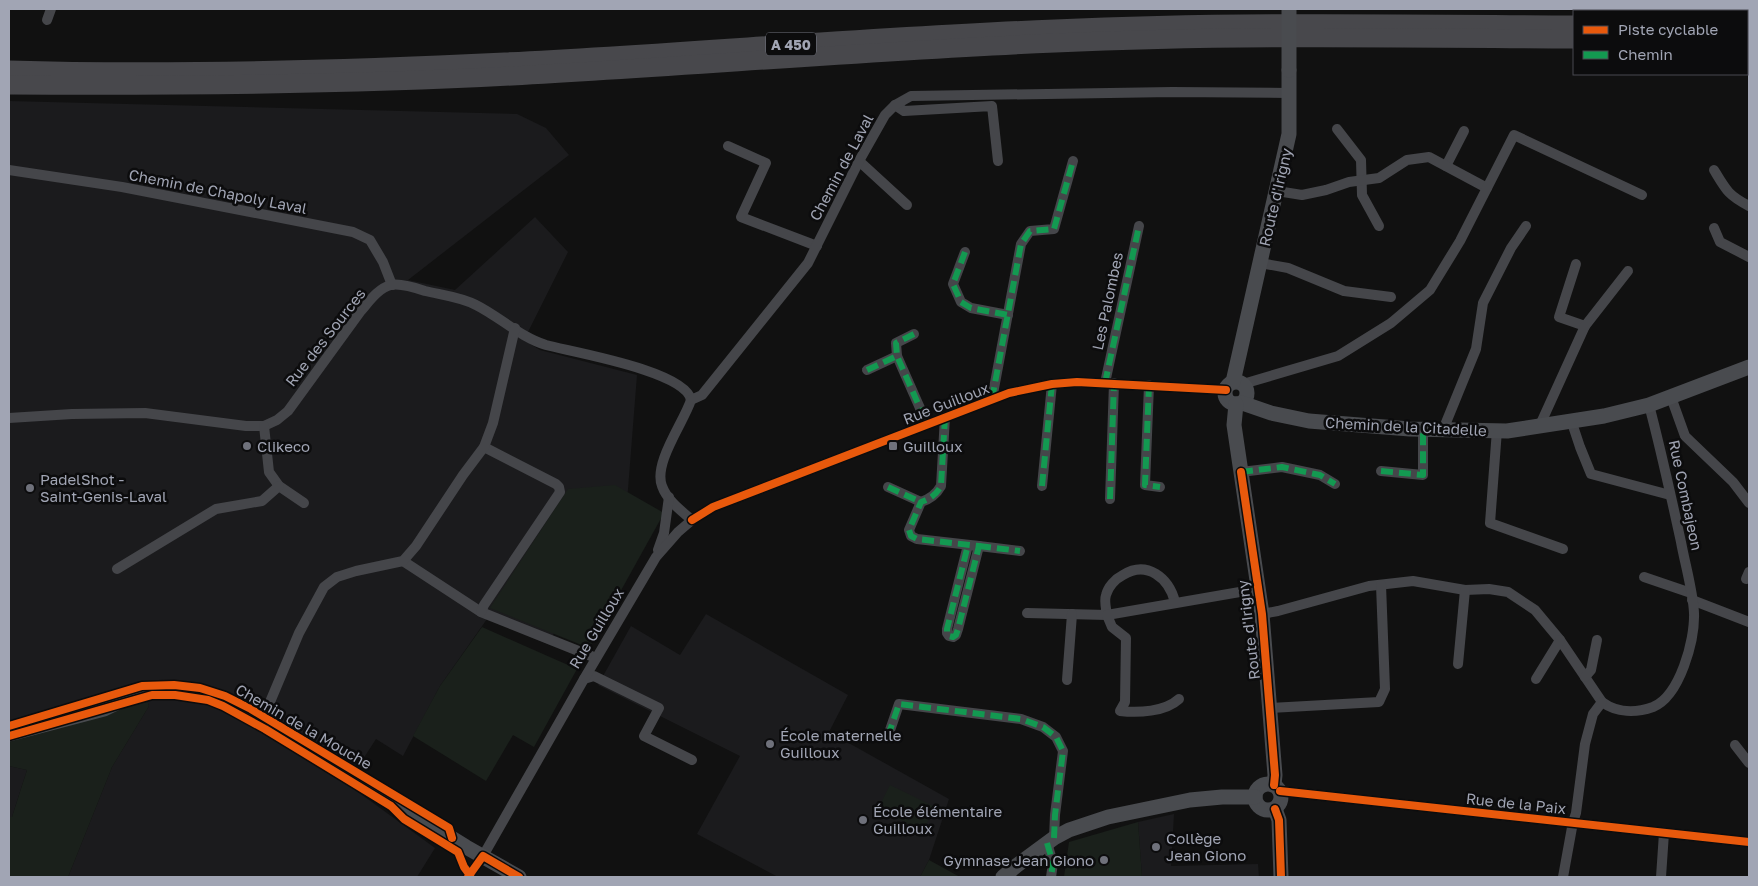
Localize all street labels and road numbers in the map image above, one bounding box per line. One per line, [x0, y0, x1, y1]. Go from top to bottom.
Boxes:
road number: A 450 [766, 33, 816, 56]
street label: Chemin de Laval [805, 110, 877, 223]
street label: Route d'Irigny [1255, 146, 1295, 248]
street label: Chemin de Chapoly Laval [127, 165, 309, 217]
street label: Les Palombes [1088, 250, 1126, 352]
street label: Rue des Sources [281, 284, 369, 390]
street label: Rue Guilloux [900, 378, 992, 428]
street label: Chemin de la Citadelle [1325, 413, 1488, 439]
street label: Rue Combajeon [1665, 438, 1707, 552]
street label: Route d'Irigny [1233, 579, 1263, 681]
street label: Rue Guilloux [565, 584, 627, 672]
street label: Chemin de la Mouche [233, 680, 376, 772]
street label: Rue de la Paix [1465, 789, 1567, 817]

